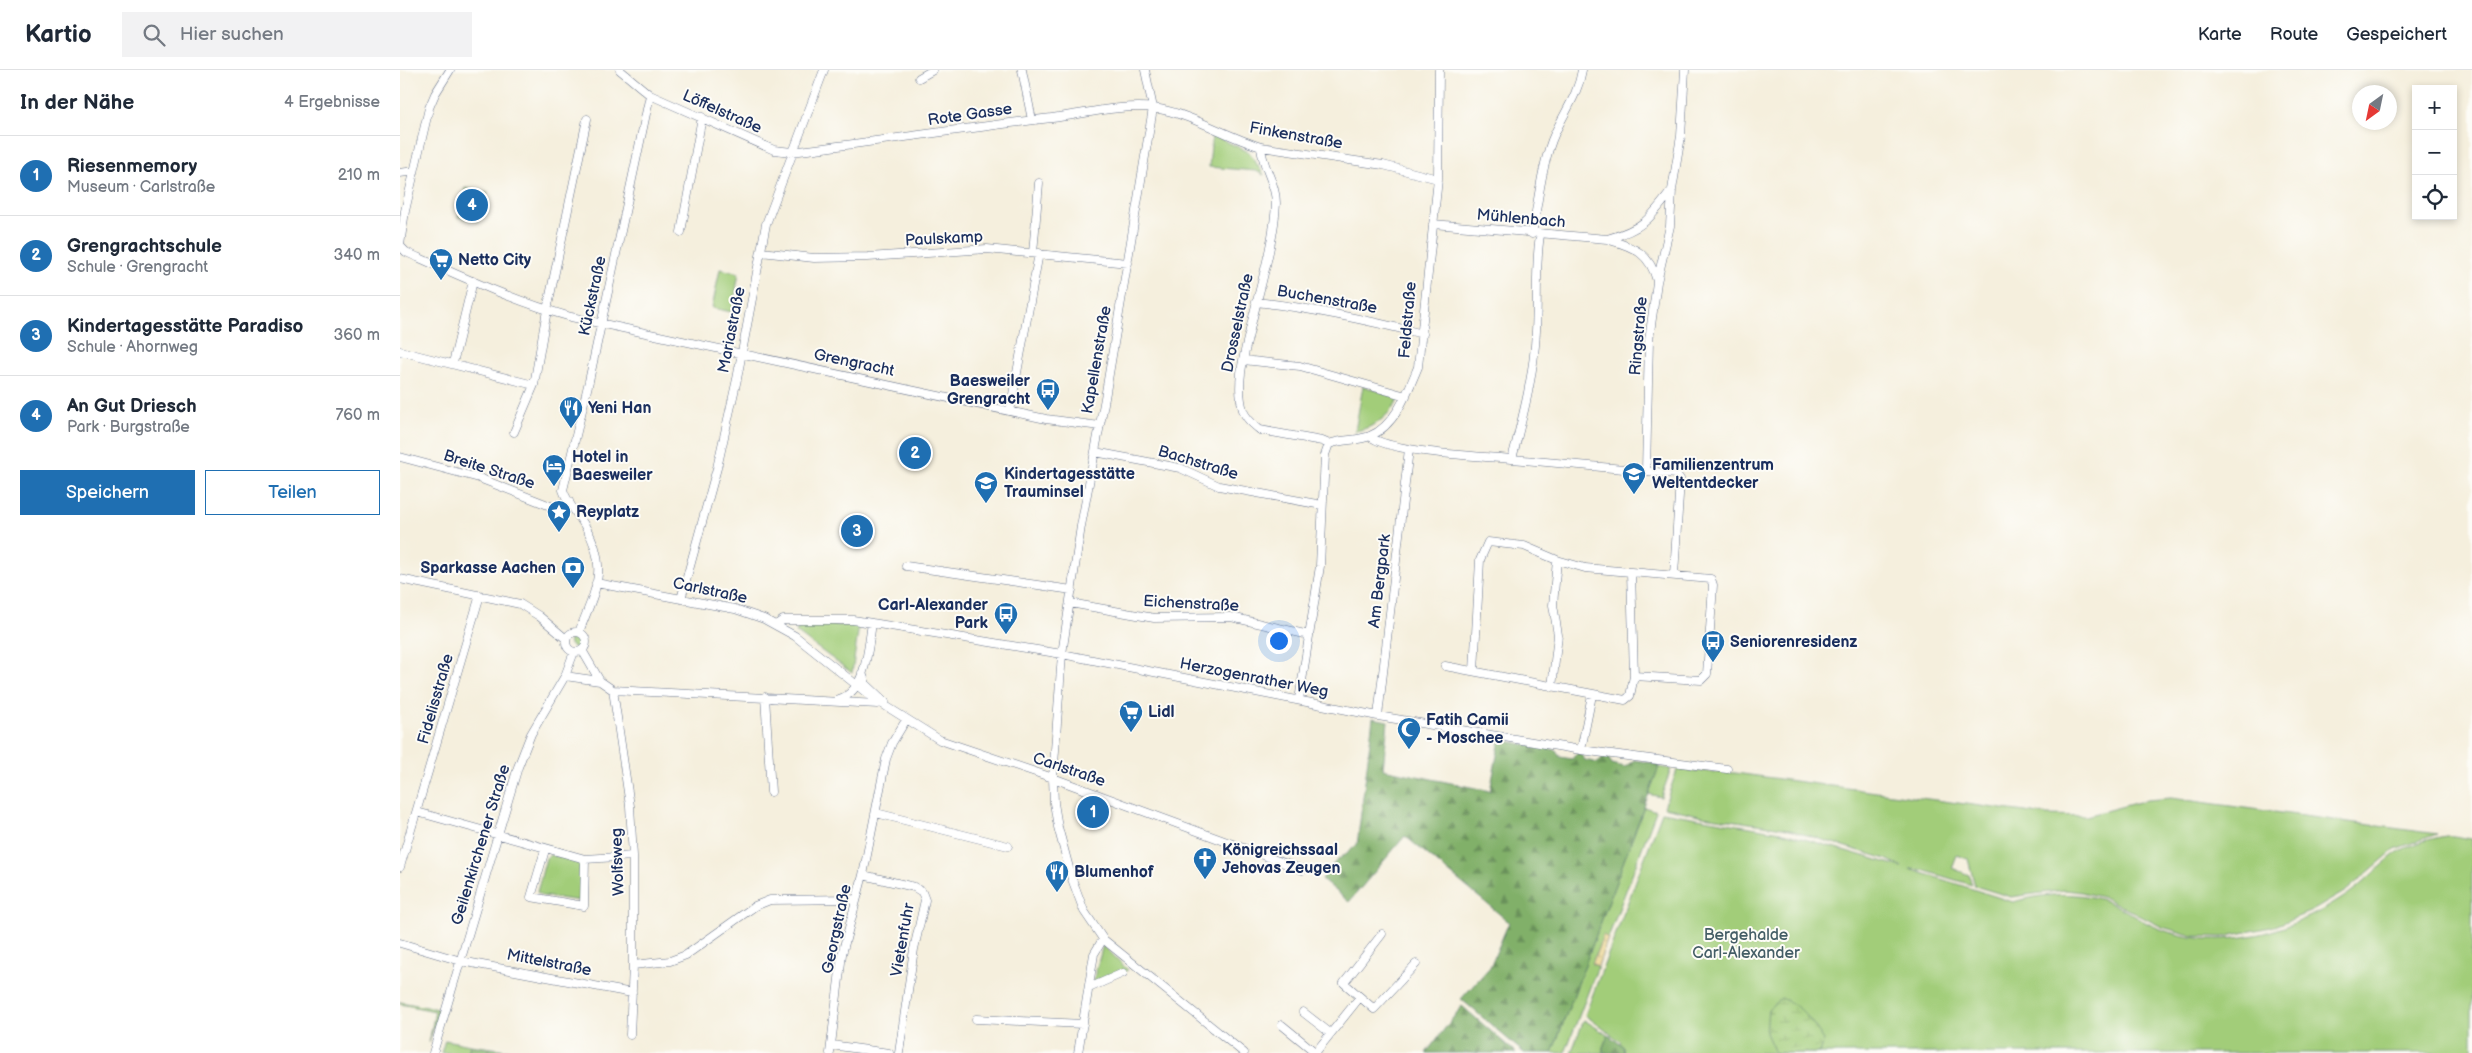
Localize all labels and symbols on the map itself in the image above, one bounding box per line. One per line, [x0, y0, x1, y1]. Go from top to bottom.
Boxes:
north arrow [2352, 85, 2397, 130]
street label: Löffelstraße [680, 86, 765, 138]
street label: Rote Gasse [927, 100, 1014, 130]
street label: Finkenstraße [1248, 118, 1345, 154]
pin: 4 [456, 186, 488, 224]
street label: Mühlenbach [1476, 206, 1566, 232]
street label: Paulskamp [905, 227, 983, 251]
supermarket icon: Netto City [428, 247, 454, 281]
place label: Netto City [458, 251, 532, 270]
street label: Kückstraße [575, 254, 611, 338]
street label: Drosselstraße [1218, 271, 1258, 374]
street label: Feldstraße [1395, 280, 1421, 359]
street label: Buchenstraße [1275, 282, 1379, 318]
street label: Mariastraße [714, 285, 750, 375]
street label: Ringstraße [1626, 295, 1652, 376]
street label: Kapellenstraße [1078, 304, 1116, 415]
street label: Grengracht [812, 345, 896, 381]
place label: Baesweiler Grengracht [947, 372, 1031, 409]
bus stop icon: Baesweiler Grengracht [1035, 377, 1061, 411]
restaurant icon: Yeni Han [558, 395, 584, 429]
place label: Yeni Han [588, 399, 651, 418]
pin: 2 [899, 434, 931, 472]
street label: Bachstraße [1155, 442, 1241, 484]
street label: Breite Straße [441, 446, 538, 494]
place label: Hotel in Baesweiler [572, 448, 653, 485]
hotel icon: Hotel in Baesweiler [541, 453, 567, 487]
place label: Familienzentrum Weltentdecker [1652, 456, 1774, 493]
school or university icon: Familienzentrum Weltentdecker [1621, 461, 1647, 495]
place label: Kindertagesstätte Trauminsel [1004, 465, 1135, 502]
school or university icon: Kindertagesstätte Trauminsel [973, 470, 999, 504]
place icon: Reyplatz [546, 499, 572, 533]
place label: Reyplatz [576, 503, 639, 522]
pin: 3 [841, 512, 873, 550]
street label: Am Bergpark [1365, 533, 1395, 629]
bank icon: Sparkasse Aachen [560, 555, 586, 589]
place label: Sparkasse Aachen [420, 559, 556, 578]
street label: Carlstraße [671, 574, 749, 608]
street label: Eichenstraße [1143, 592, 1240, 616]
place label: Carl-Alexander Park [878, 596, 989, 633]
bus stop icon: Carl-Alexander Park [993, 601, 1019, 635]
your location [1266, 628, 1292, 654]
bus stop icon: Seniorenresidenz [1700, 629, 1726, 663]
place label: Seniorenresidenz [1730, 633, 1857, 652]
street label: Fidelisstraße [414, 651, 458, 746]
street label: Herzogenrather Weg [1178, 654, 1330, 702]
supermarket icon: Lidl [1118, 699, 1144, 733]
place label: Lidl [1148, 703, 1175, 722]
place label: Fatih Camii - Moschee [1426, 711, 1509, 748]
mosque icon: Fatih Camii - Moschee [1396, 716, 1422, 750]
street label: Carlstraße [1030, 749, 1108, 791]
street label: Geilenkirchener Straße [448, 762, 515, 928]
pin: 1 [1077, 793, 1109, 831]
street label: Wolfsweg [607, 828, 629, 896]
place label: Königreichssaal Jehovas Zeugen [1222, 841, 1340, 878]
church icon: Königreichssaal Jehovas Zeugen [1192, 846, 1218, 880]
restaurant icon: Blumenhof [1044, 859, 1070, 893]
place label: Blumenhof [1074, 863, 1155, 882]
street label: Georgstraße [818, 882, 856, 975]
street label: Vietenfuhr [887, 901, 919, 978]
park label: Bergehalde Carl-Alexander [1692, 926, 1800, 963]
street label: Mittelstraße [505, 945, 593, 981]

